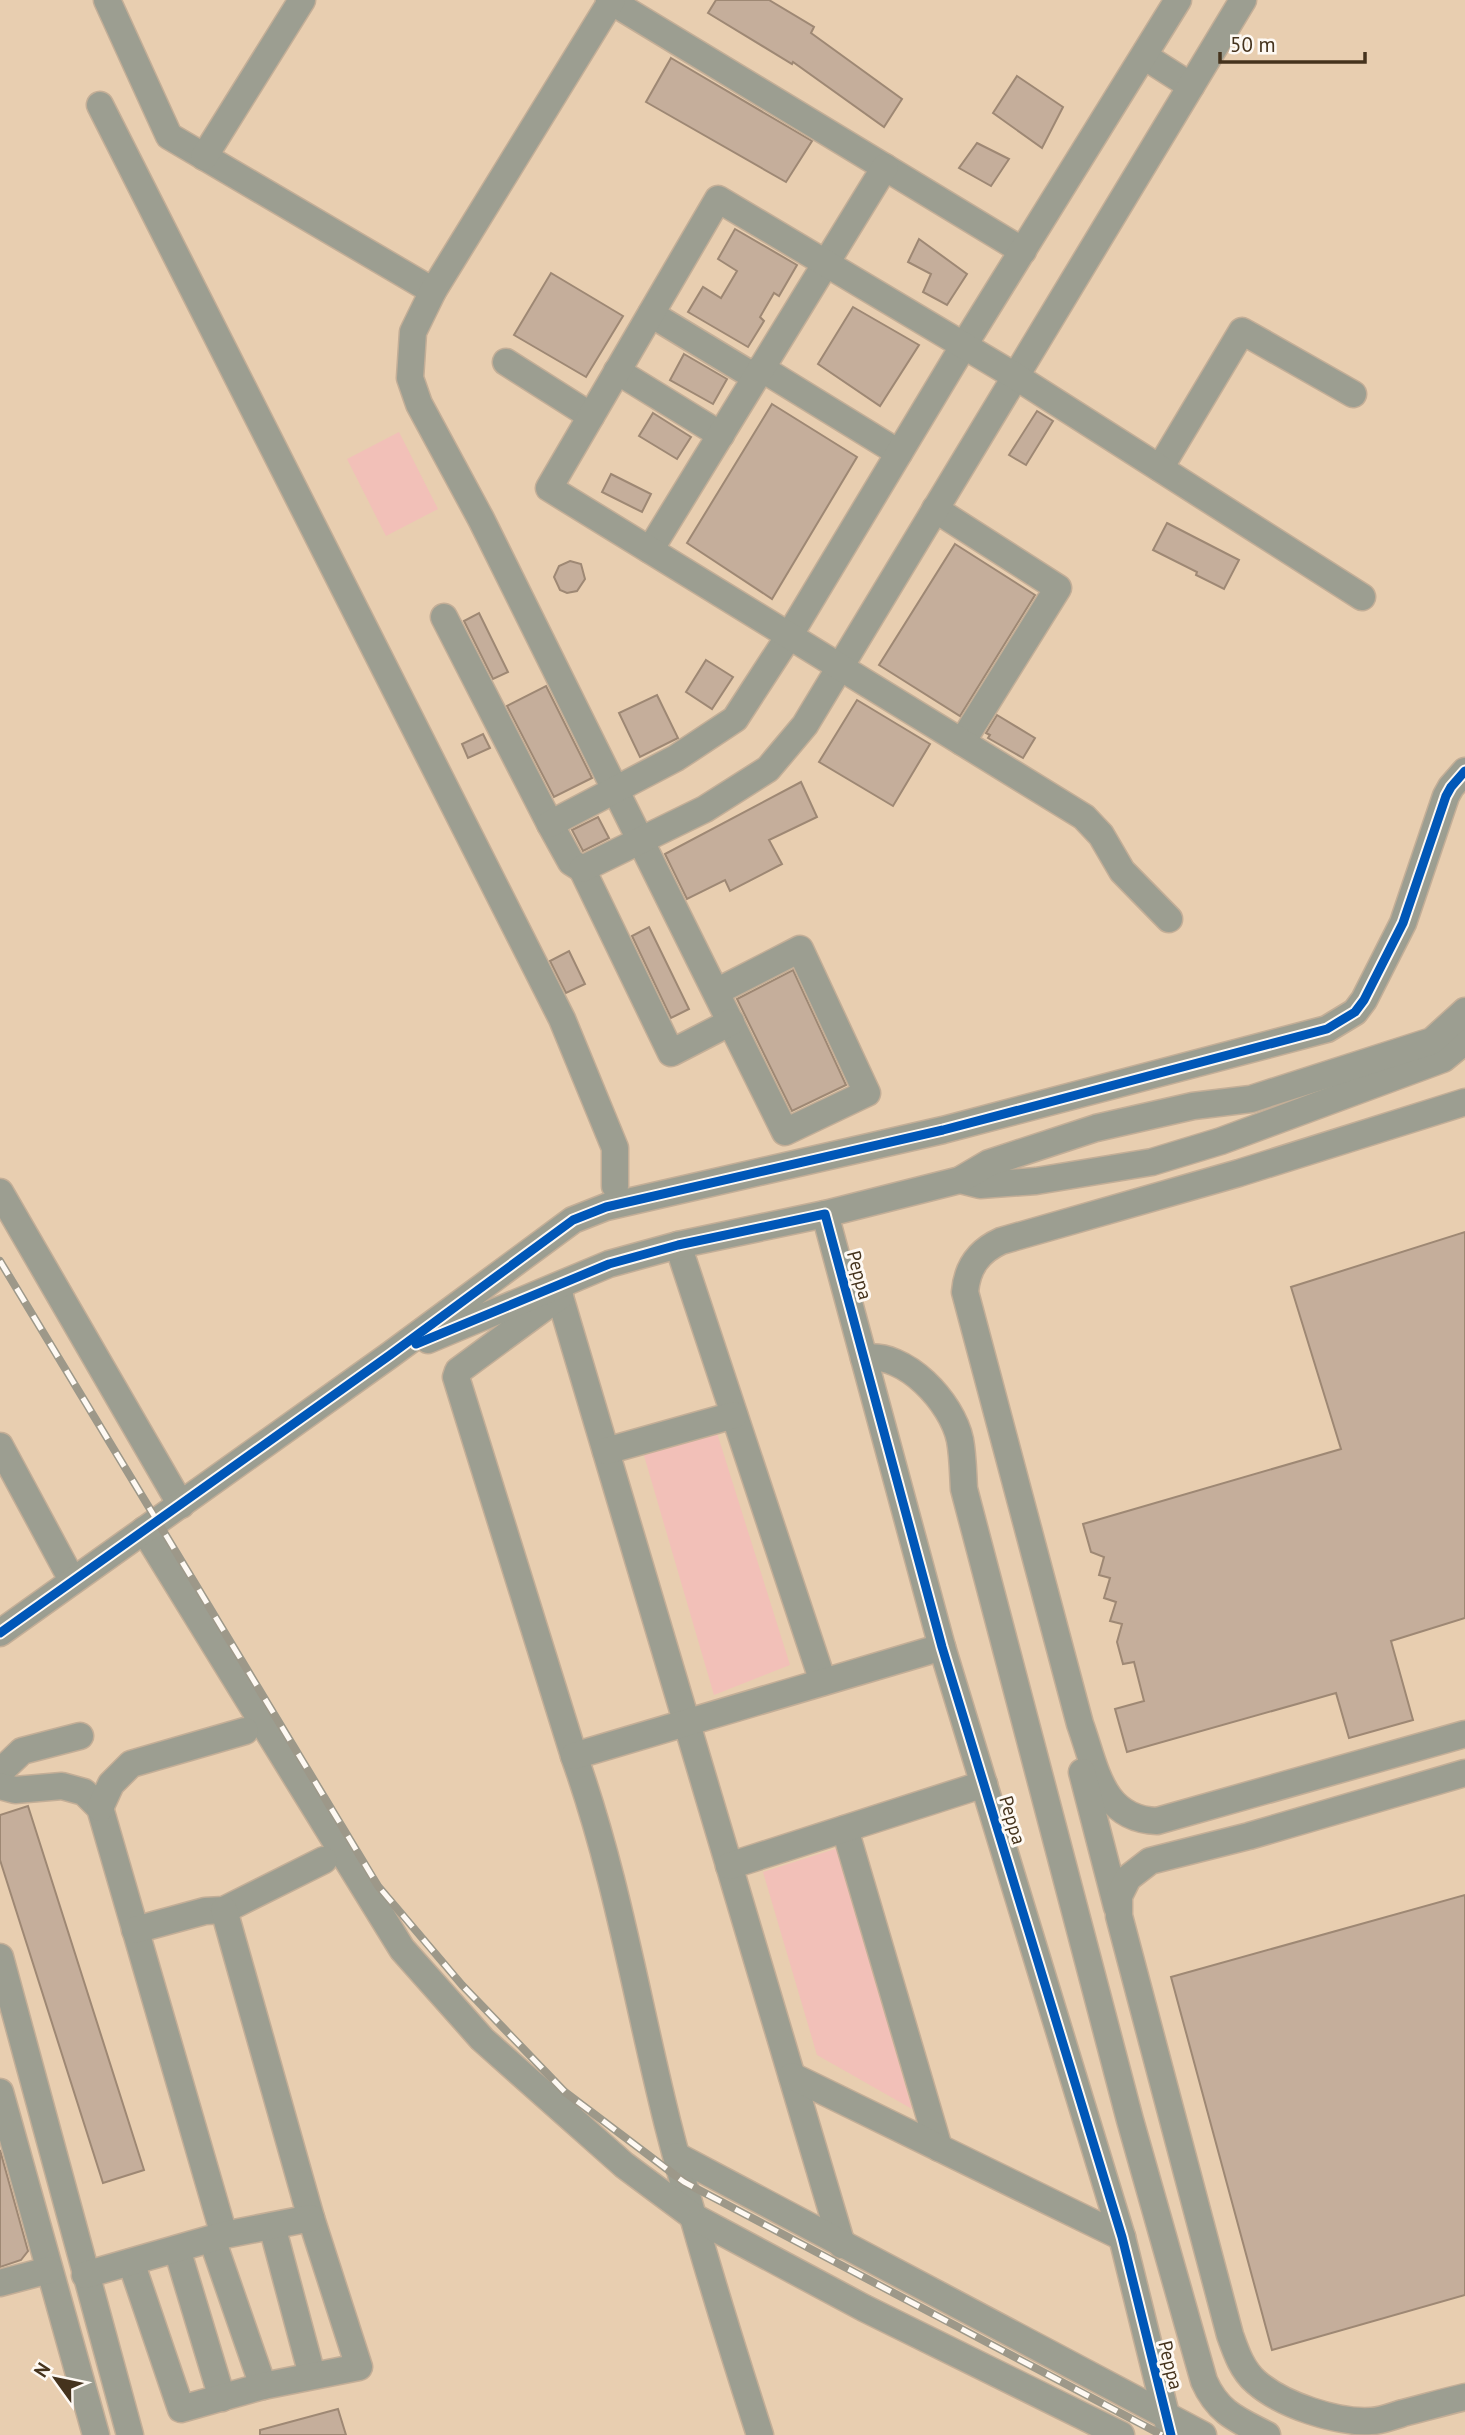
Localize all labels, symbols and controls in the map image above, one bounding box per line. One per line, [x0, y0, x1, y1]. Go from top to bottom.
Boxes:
scale bar [1220, 21, 1365, 65]
text: 50 m [1230, 31, 1276, 58]
street label: Peppa [842, 1248, 878, 1302]
street label: Peppa [994, 1793, 1032, 1847]
street label: Peppa [1153, 2338, 1189, 2392]
north arrow [21, 2344, 91, 2414]
text: N [28, 2358, 55, 2382]

